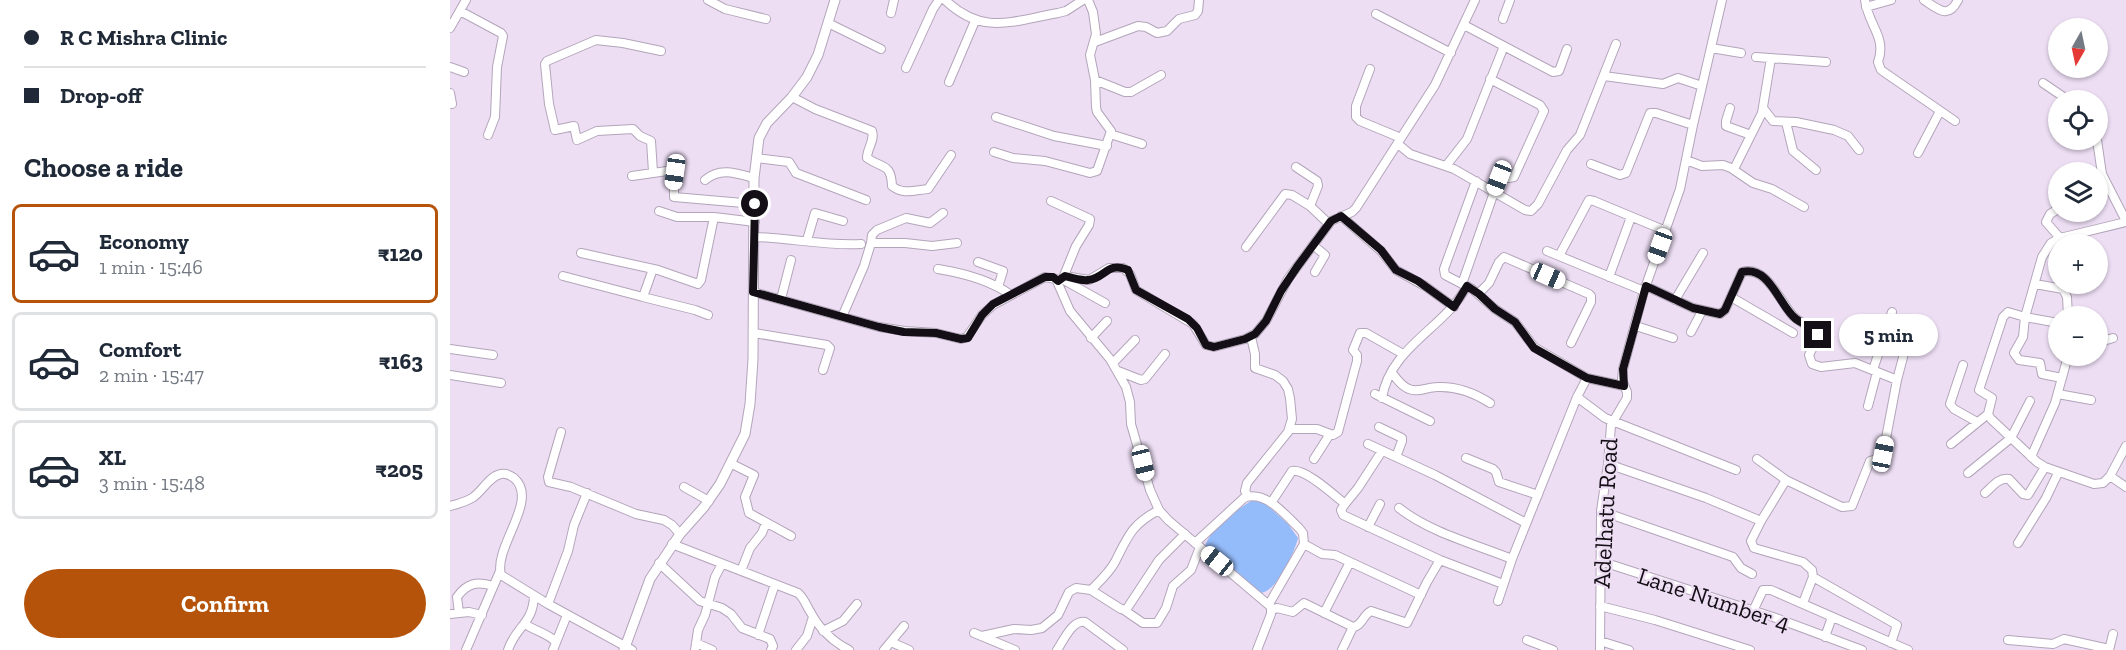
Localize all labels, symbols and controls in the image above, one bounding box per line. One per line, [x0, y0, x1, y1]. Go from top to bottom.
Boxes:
north arrow [2048, 18, 2108, 78]
map controls [2048, 18, 2108, 366]
text: R C Mishra Clinic [60, 24, 228, 51]
text: Drop-off [60, 82, 142, 109]
button: locate [2048, 90, 2108, 150]
text: Choose a ride [24, 152, 183, 184]
car [664, 153, 686, 191]
car [1484, 158, 1514, 198]
button: layers [2048, 162, 2108, 222]
route start [741, 190, 768, 217]
car [1645, 226, 1675, 266]
icon: car [27, 227, 81, 281]
text: Economy [99, 228, 189, 255]
button: + [2048, 234, 2108, 294]
text: ₹120 [378, 240, 423, 267]
text: 1 min · 15:46 [99, 255, 203, 279]
car [1528, 260, 1568, 292]
button: − [2048, 306, 2108, 366]
callout: 5 min [1839, 314, 1938, 356]
route end [1804, 321, 1831, 348]
text: 5 min [1864, 323, 1913, 347]
icon: car [27, 335, 81, 389]
text: Comfort [99, 336, 181, 363]
text: ₹163 [379, 348, 423, 375]
text: 2 min · 15:47 [99, 363, 204, 387]
car [1871, 435, 1895, 473]
street label: Adelhatu Road [1587, 437, 1623, 589]
icon: car [27, 443, 81, 497]
car [1130, 443, 1156, 483]
text: XL [99, 444, 126, 471]
text: ₹205 [375, 456, 423, 483]
text: 3 min · 15:48 [99, 471, 205, 495]
car [1197, 543, 1237, 579]
street label: Lane Number 4 [1634, 561, 1794, 637]
button: Confirm [24, 569, 426, 638]

